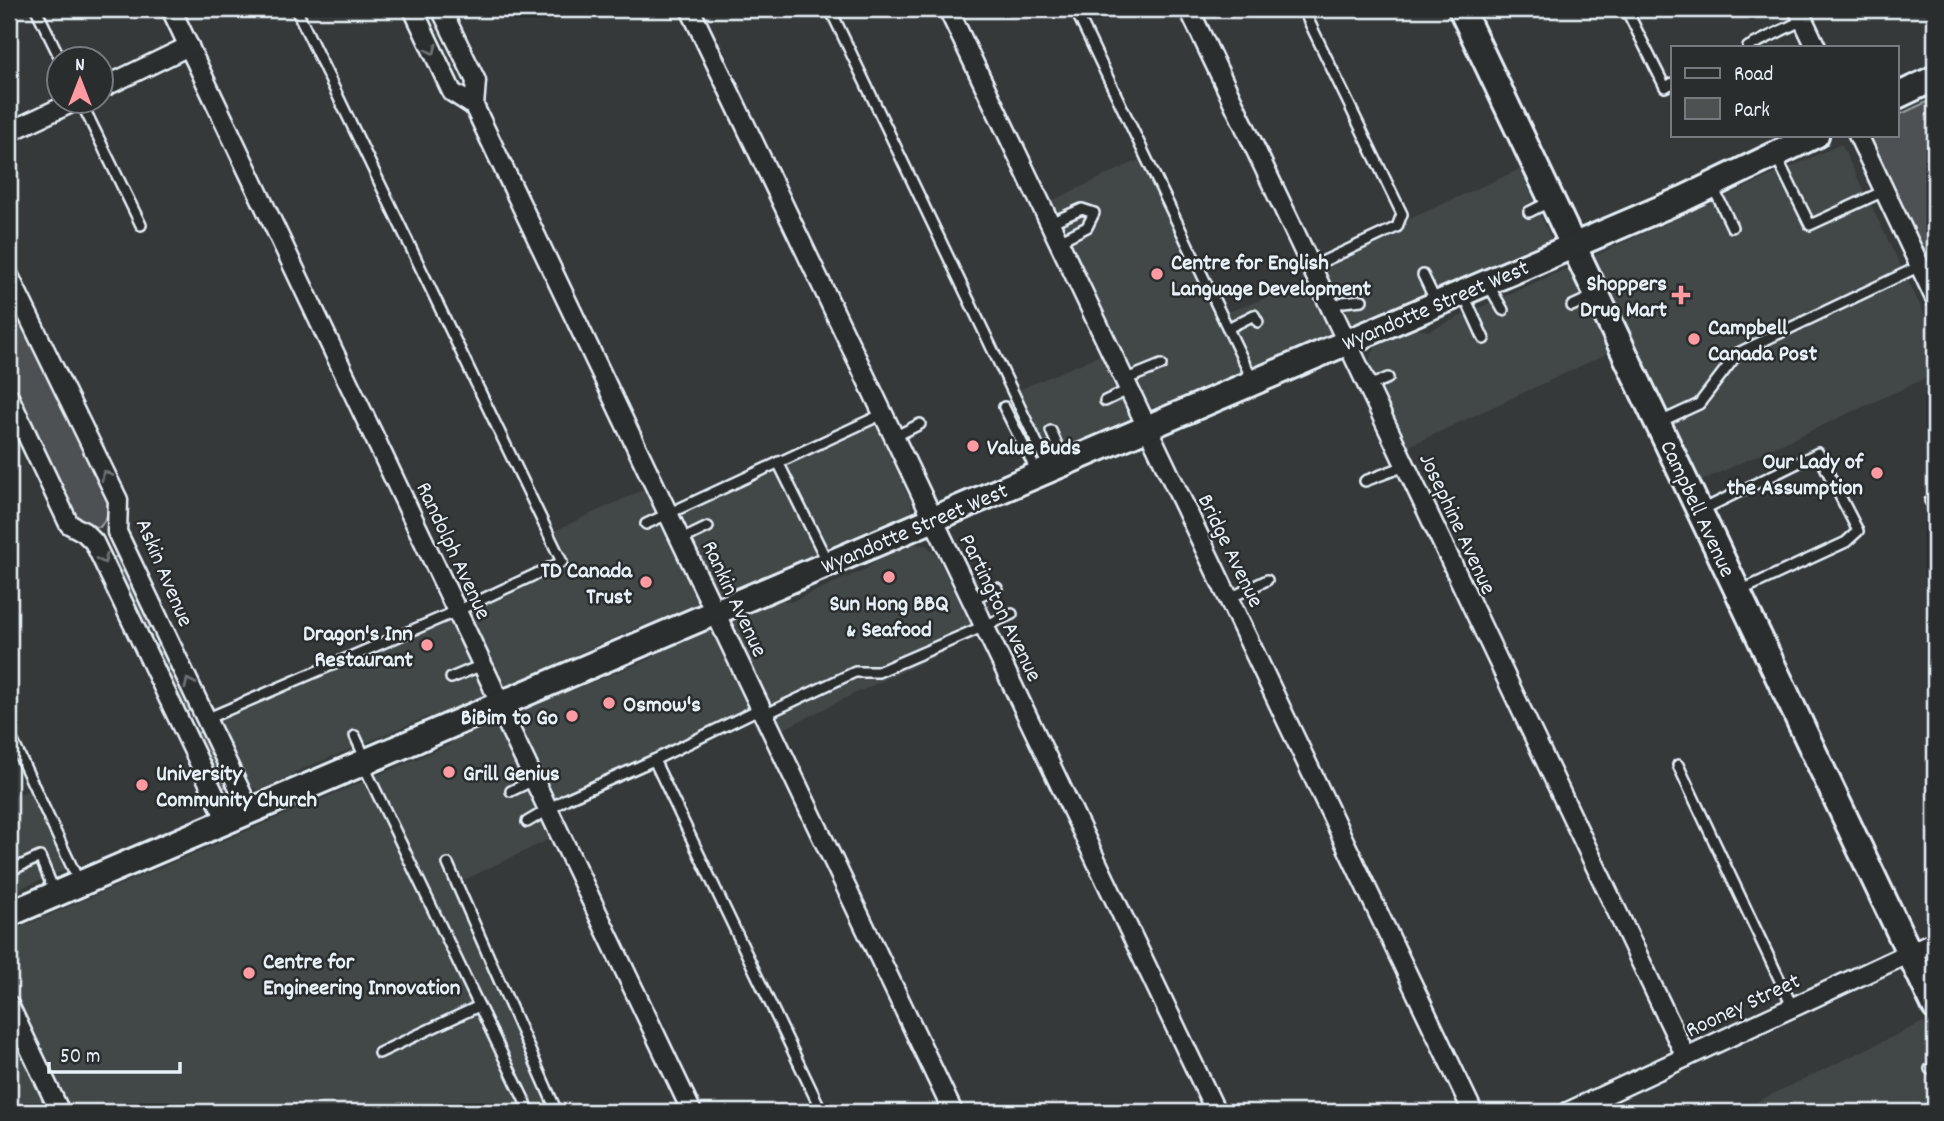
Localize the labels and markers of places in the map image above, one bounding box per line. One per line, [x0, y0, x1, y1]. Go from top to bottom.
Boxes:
place label: Centre for English Language Development [1171, 248, 1372, 307]
marker: Centre for English Language Development [1149, 266, 1165, 282]
place label: Shoppers Drug Mart [1580, 269, 1667, 328]
marker: Shoppers Drug Mart [1673, 287, 1689, 303]
place label: Campbell Canada Post [1708, 313, 1818, 372]
marker: Campbell Canada Post [1686, 331, 1702, 347]
place label: Value Buds [987, 433, 1081, 466]
marker: Value Buds [965, 438, 981, 454]
place label: Our Lady of the Assumption [1727, 447, 1864, 506]
marker: Our Lady of the Assumption [1869, 465, 1885, 481]
place label: TD Canada Trust [541, 556, 633, 615]
marker: Sun Hong BBQ & Seafood [881, 569, 897, 585]
marker: TD Canada Trust [638, 574, 654, 590]
place label: Sun Hong BBQ & Seafood [829, 589, 949, 648]
place label: Dragon's Inn Restaurant [303, 619, 414, 678]
marker: Dragon's Inn Restaurant [419, 637, 435, 653]
place label: Osmow's [623, 690, 701, 723]
marker: Osmow's [601, 695, 617, 711]
place label: BiBim to Go [461, 703, 558, 736]
marker: BiBim to Go [564, 708, 580, 724]
place label: University Community Church [156, 759, 317, 818]
place label: Grill Genius [463, 759, 560, 792]
marker: Grill Genius [441, 764, 457, 780]
marker: University Community Church [134, 777, 150, 793]
place label: Centre for Engineering Innovation [263, 947, 461, 1006]
marker: Centre for Engineering Innovation [241, 965, 257, 981]

